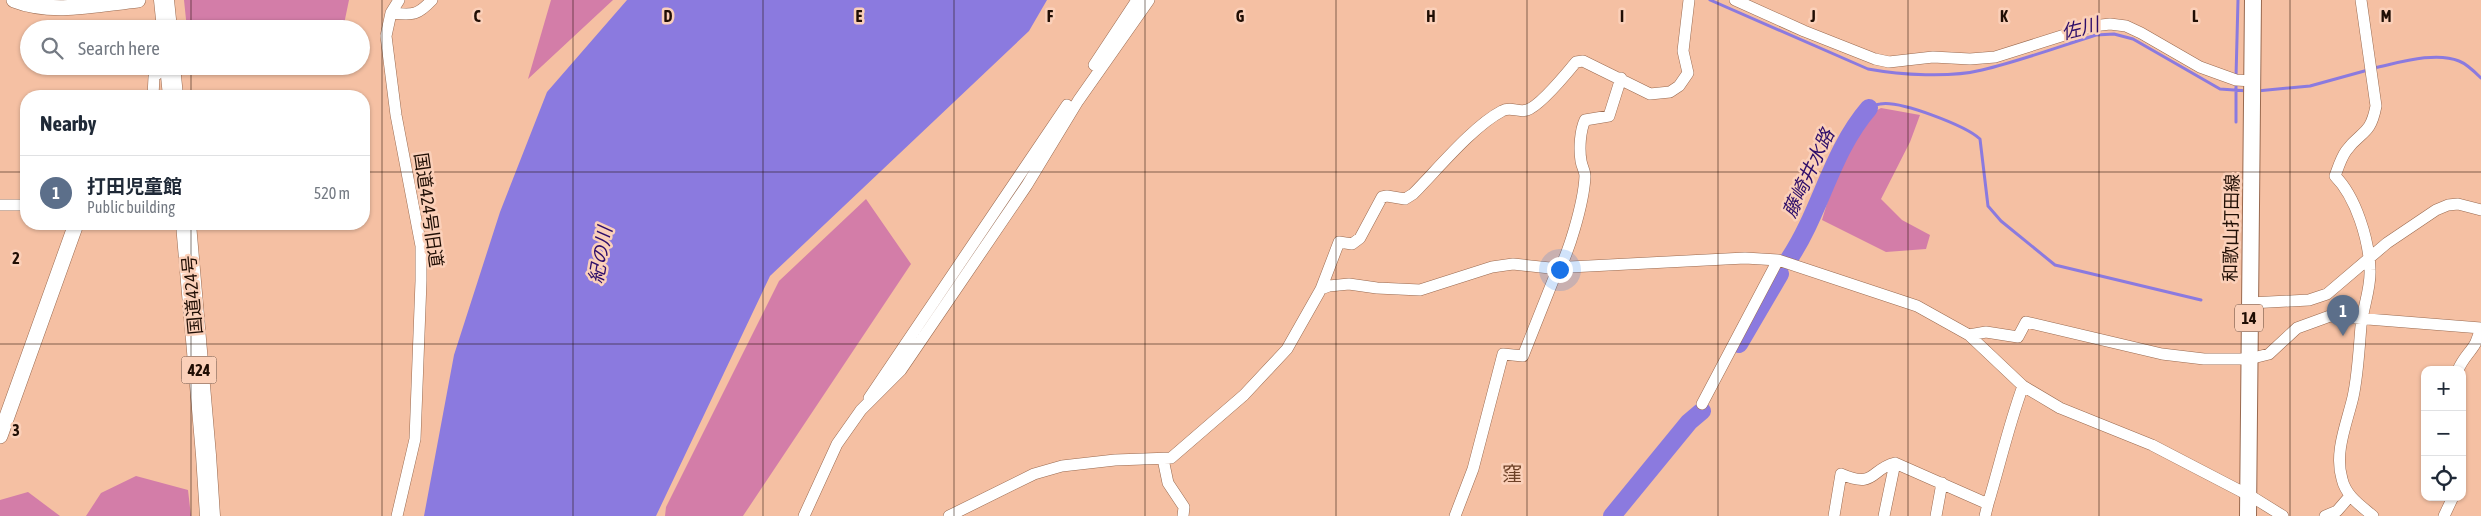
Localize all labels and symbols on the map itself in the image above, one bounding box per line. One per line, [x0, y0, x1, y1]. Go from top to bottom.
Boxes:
text: C [473, 7, 481, 25]
text: D [664, 7, 673, 25]
text: E [856, 7, 863, 25]
text: F [1047, 7, 1054, 25]
text: G [1236, 7, 1245, 25]
text: H [1426, 7, 1436, 25]
text: I [1620, 7, 1624, 25]
text: J [1809, 7, 1816, 25]
text: K [2000, 7, 2008, 25]
text: L [2192, 7, 2199, 25]
text: M [2381, 7, 2391, 25]
water label: 佐川 [2059, 12, 2103, 43]
water label: 藤崎井水路 [1778, 123, 1839, 221]
street label: 国道424号旧道 [411, 151, 447, 269]
street label: 和歌山打田線 [2220, 174, 2242, 282]
water label: 紀の川 [584, 223, 616, 285]
text: 2 [12, 249, 20, 267]
street label: 国道424号 [178, 255, 206, 335]
your location [1547, 257, 1573, 283]
pin: 1 [2327, 295, 2359, 336]
road number: 14 [2235, 304, 2263, 332]
road number: 424 [182, 356, 216, 384]
text: 3 [12, 421, 20, 439]
district label: 窪 [1502, 462, 1522, 485]

